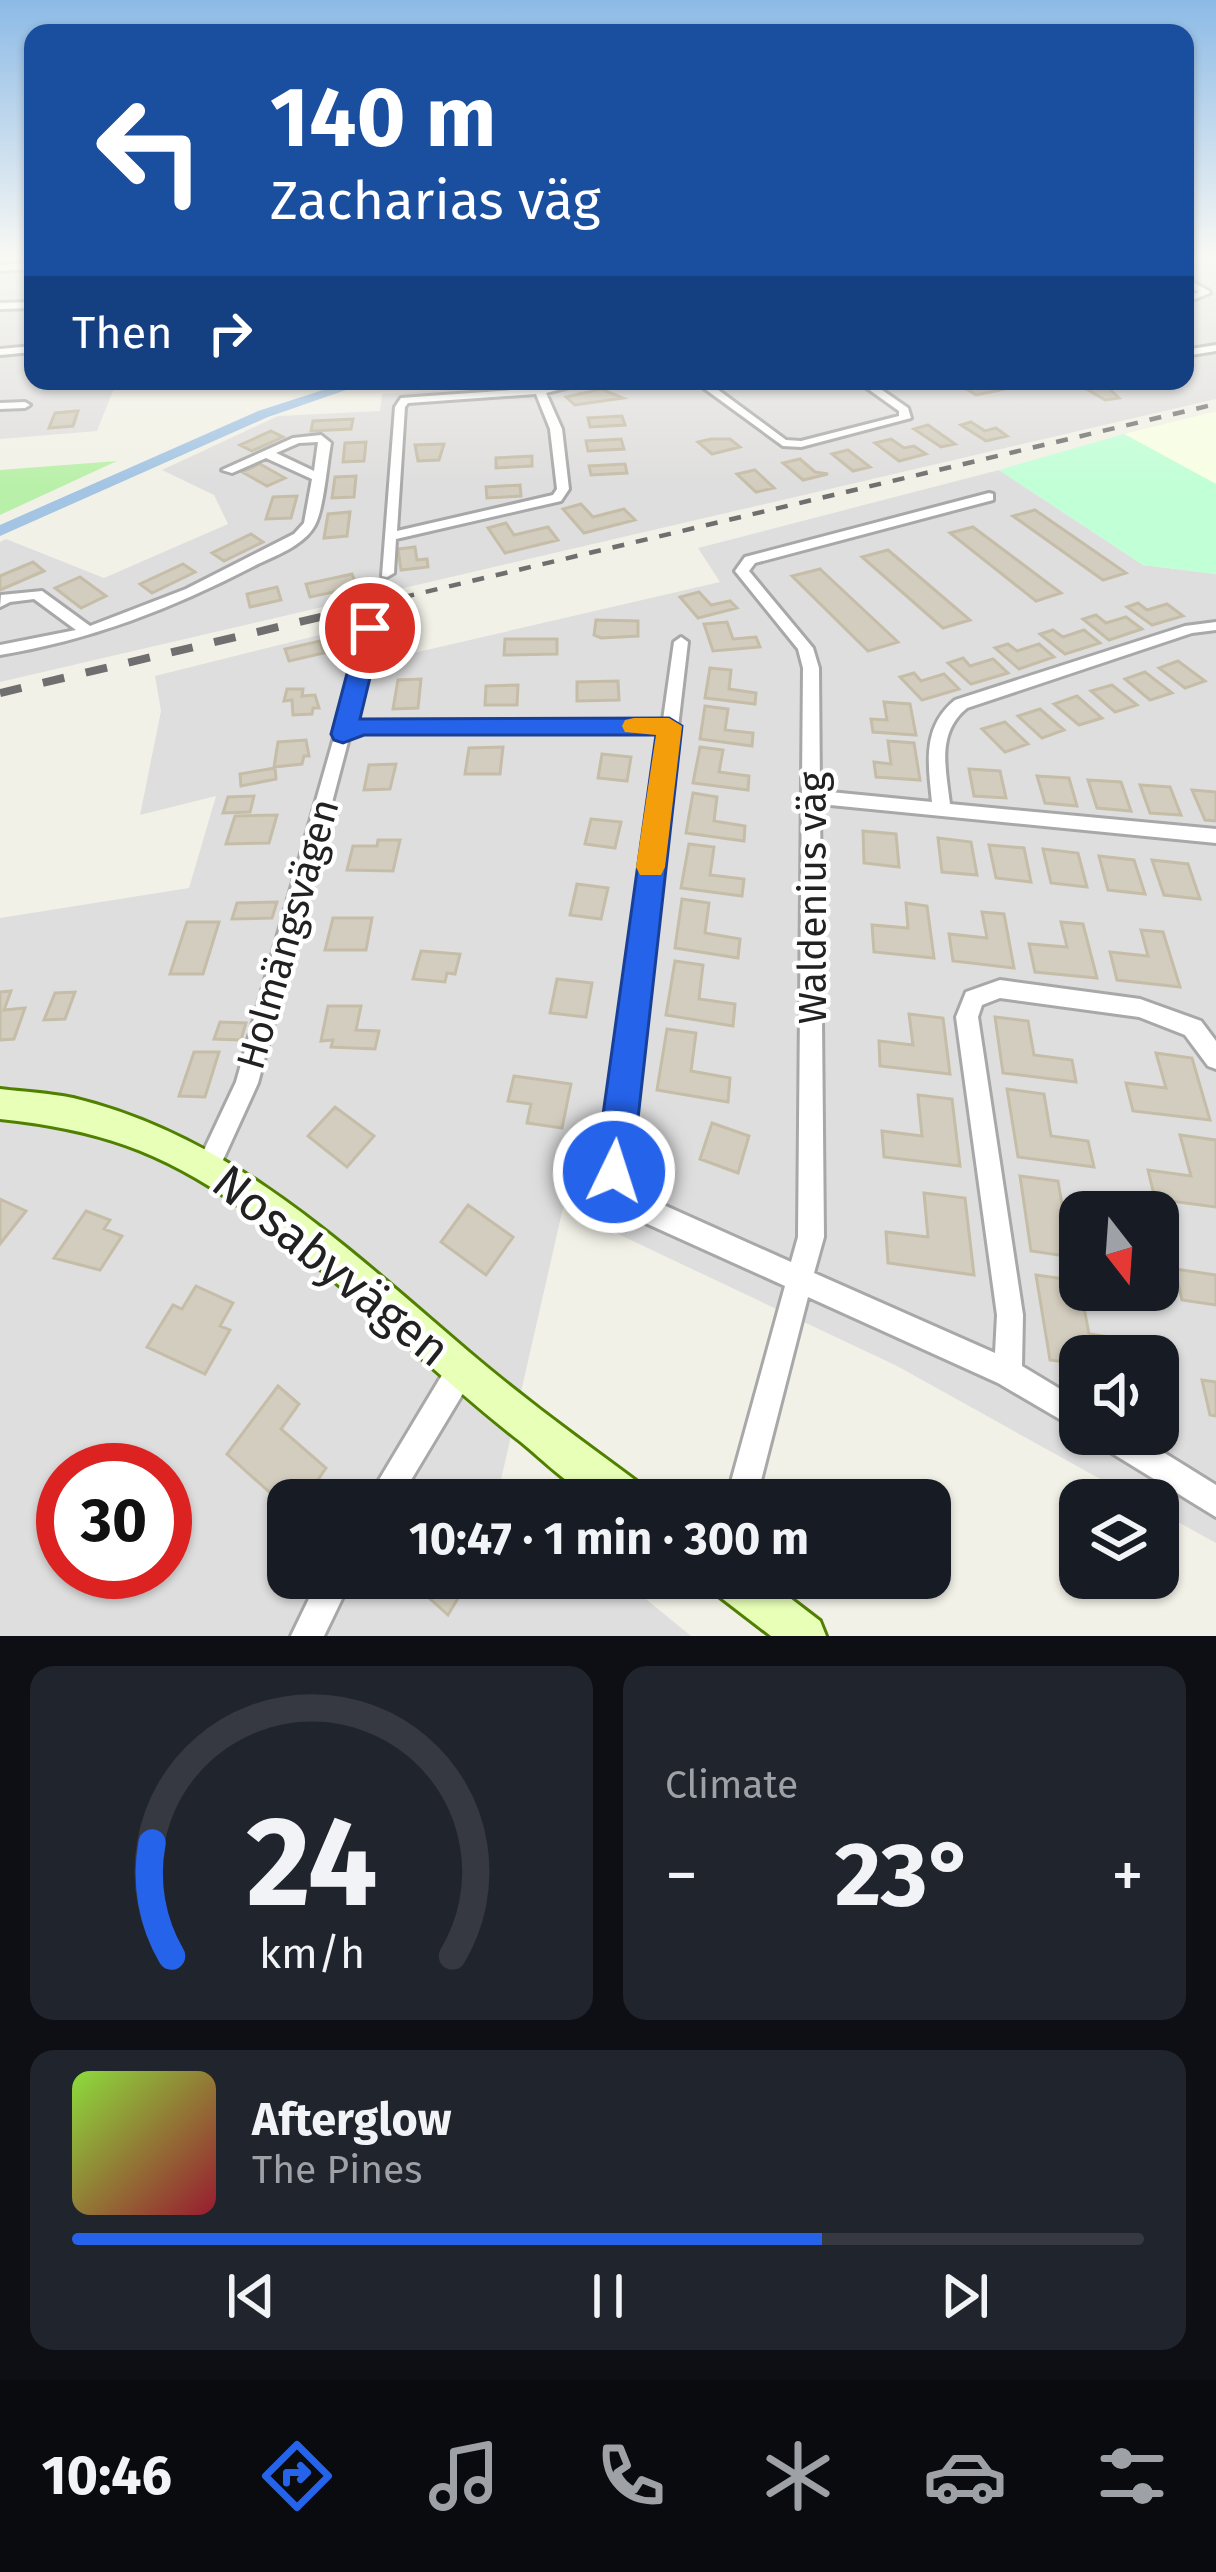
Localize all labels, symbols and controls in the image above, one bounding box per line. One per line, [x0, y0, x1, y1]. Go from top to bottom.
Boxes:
text: 140 m [270, 67, 496, 168]
icon: left [72, 72, 228, 228]
text: Zacharias väg [270, 169, 601, 233]
icon: right [197, 300, 263, 366]
text: Then [72, 306, 173, 360]
pin [319, 577, 421, 679]
icon: arrive [337, 595, 403, 661]
street label: Waldenius väg [790, 771, 836, 1024]
street label: Holmängsvägen [227, 794, 349, 1074]
position arrow [551, 1109, 677, 1235]
street label: Nosabyvägen [201, 1153, 461, 1379]
north arrow [1059, 1191, 1179, 1311]
map controls [1059, 1191, 1179, 1599]
button: sound [1059, 1335, 1179, 1455]
speed limit sign: 30 [36, 1443, 192, 1599]
button: layers [1059, 1479, 1179, 1599]
text: 10:47 · 1 min · 300 m [409, 1512, 809, 1566]
text: Climate [665, 1762, 798, 1808]
text: 24 [246, 1788, 377, 1938]
text: 23° [835, 1821, 974, 1929]
text: − [665, 1836, 698, 1915]
text: + [1111, 1836, 1144, 1915]
text: km/h [258, 1928, 365, 1979]
text: Afterglow [252, 2093, 451, 2147]
text: The Pines [252, 2147, 423, 2193]
icon: previous [218, 2263, 284, 2329]
icon: pause [575, 2263, 641, 2329]
icon: next [932, 2263, 998, 2329]
icon: directions [255, 2434, 339, 2518]
icon: music [422, 2434, 506, 2518]
icon: phone [589, 2434, 673, 2518]
icon: climate [756, 2434, 840, 2518]
icon: car [923, 2434, 1007, 2518]
icon: filters [1090, 2434, 1174, 2518]
text: 10:46 [42, 2444, 172, 2508]

